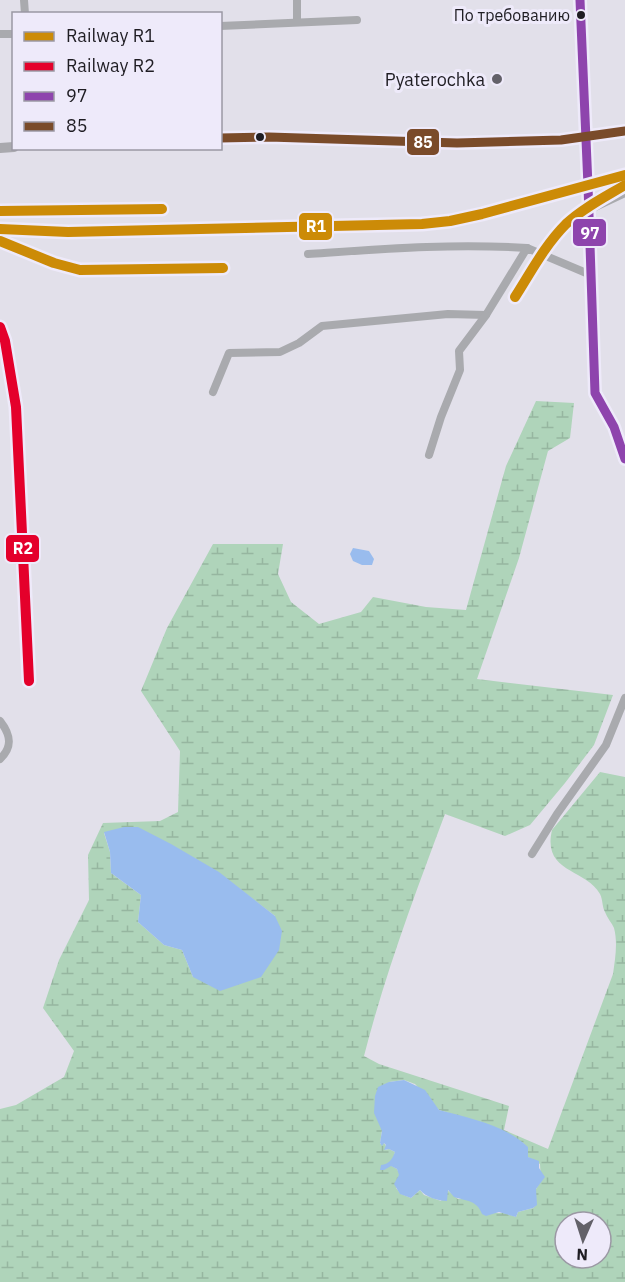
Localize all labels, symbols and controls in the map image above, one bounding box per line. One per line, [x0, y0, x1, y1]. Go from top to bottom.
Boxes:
place label: По требованию [454, 5, 570, 25]
marker: По требованию [575, 9, 587, 21]
legend [12, 12, 222, 150]
text: Railway R1 [66, 24, 155, 47]
text: Railway R2 [66, 54, 155, 77]
place label: Pyaterochka [385, 68, 485, 91]
marker: Pyaterochka [490, 72, 504, 86]
text: 97 [66, 84, 88, 107]
text: 85 [66, 114, 88, 137]
line badge: 85 [406, 128, 440, 156]
unlabelled marker [254, 131, 266, 143]
text: 85 [413, 132, 433, 152]
line badge: R1 [298, 212, 333, 241]
text: R1 [306, 216, 327, 236]
line badge: 97 [572, 218, 607, 247]
text: 97 [580, 223, 600, 243]
line badge: R2 [5, 534, 40, 563]
text: R2 [13, 538, 33, 558]
north arrow [553, 1210, 613, 1270]
text: N [576, 1245, 589, 1265]

